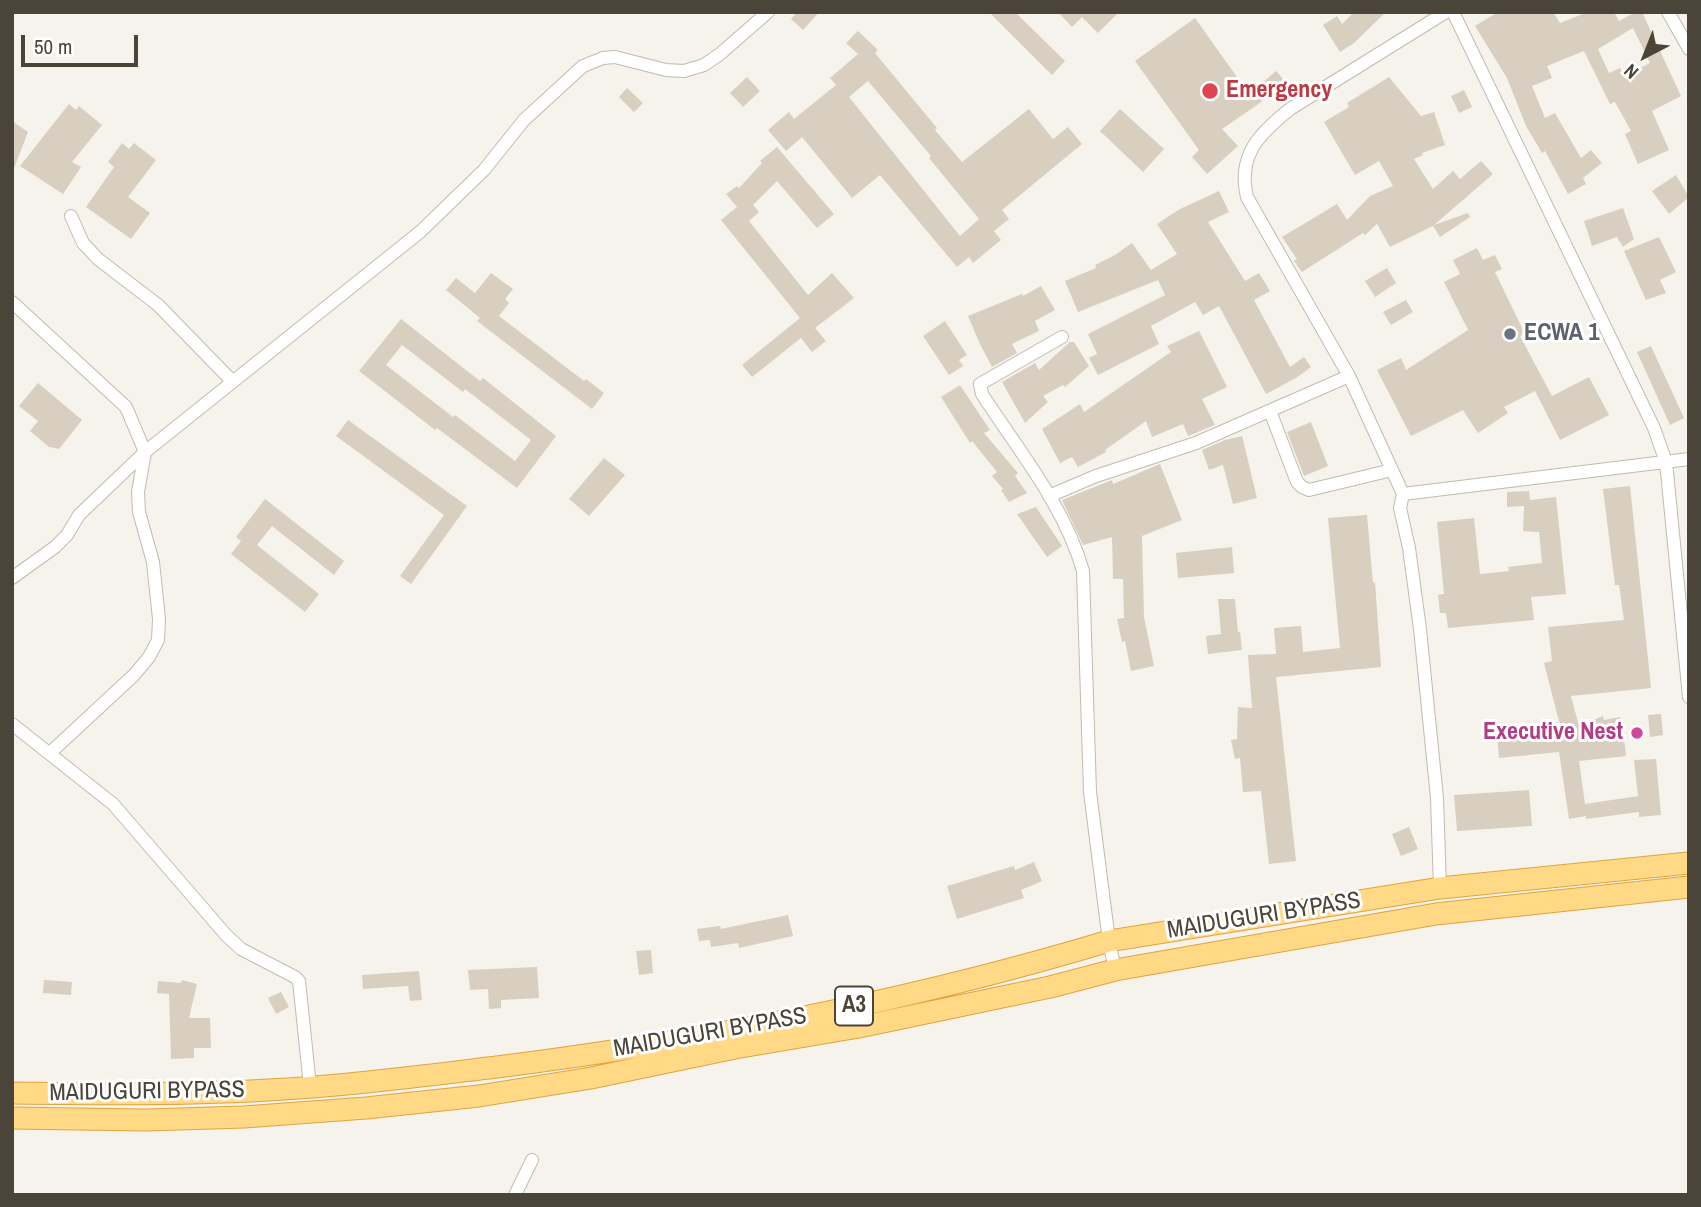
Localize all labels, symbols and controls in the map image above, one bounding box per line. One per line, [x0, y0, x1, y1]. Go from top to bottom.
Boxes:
scale bar [24, 21, 142, 65]
north arrow [1610, 21, 1680, 91]
text: 50 m [34, 32, 72, 61]
text: N [1618, 58, 1644, 85]
place label: Emergency [1226, 77, 1332, 105]
marker: Emergency [1200, 81, 1220, 101]
place label: ECWA 1 [1524, 320, 1599, 348]
marker: ECWA 1 [1502, 326, 1518, 342]
place label: Executive Nest [1483, 719, 1623, 747]
marker: Executive Nest [1629, 725, 1645, 741]
street label: MAIDUGURI BYPASS [1165, 886, 1363, 946]
road number: A3 [835, 987, 873, 1026]
street label: MAIDUGURI BYPASS [611, 1002, 809, 1064]
street label: MAIDUGURI BYPASS [49, 1076, 245, 1108]

